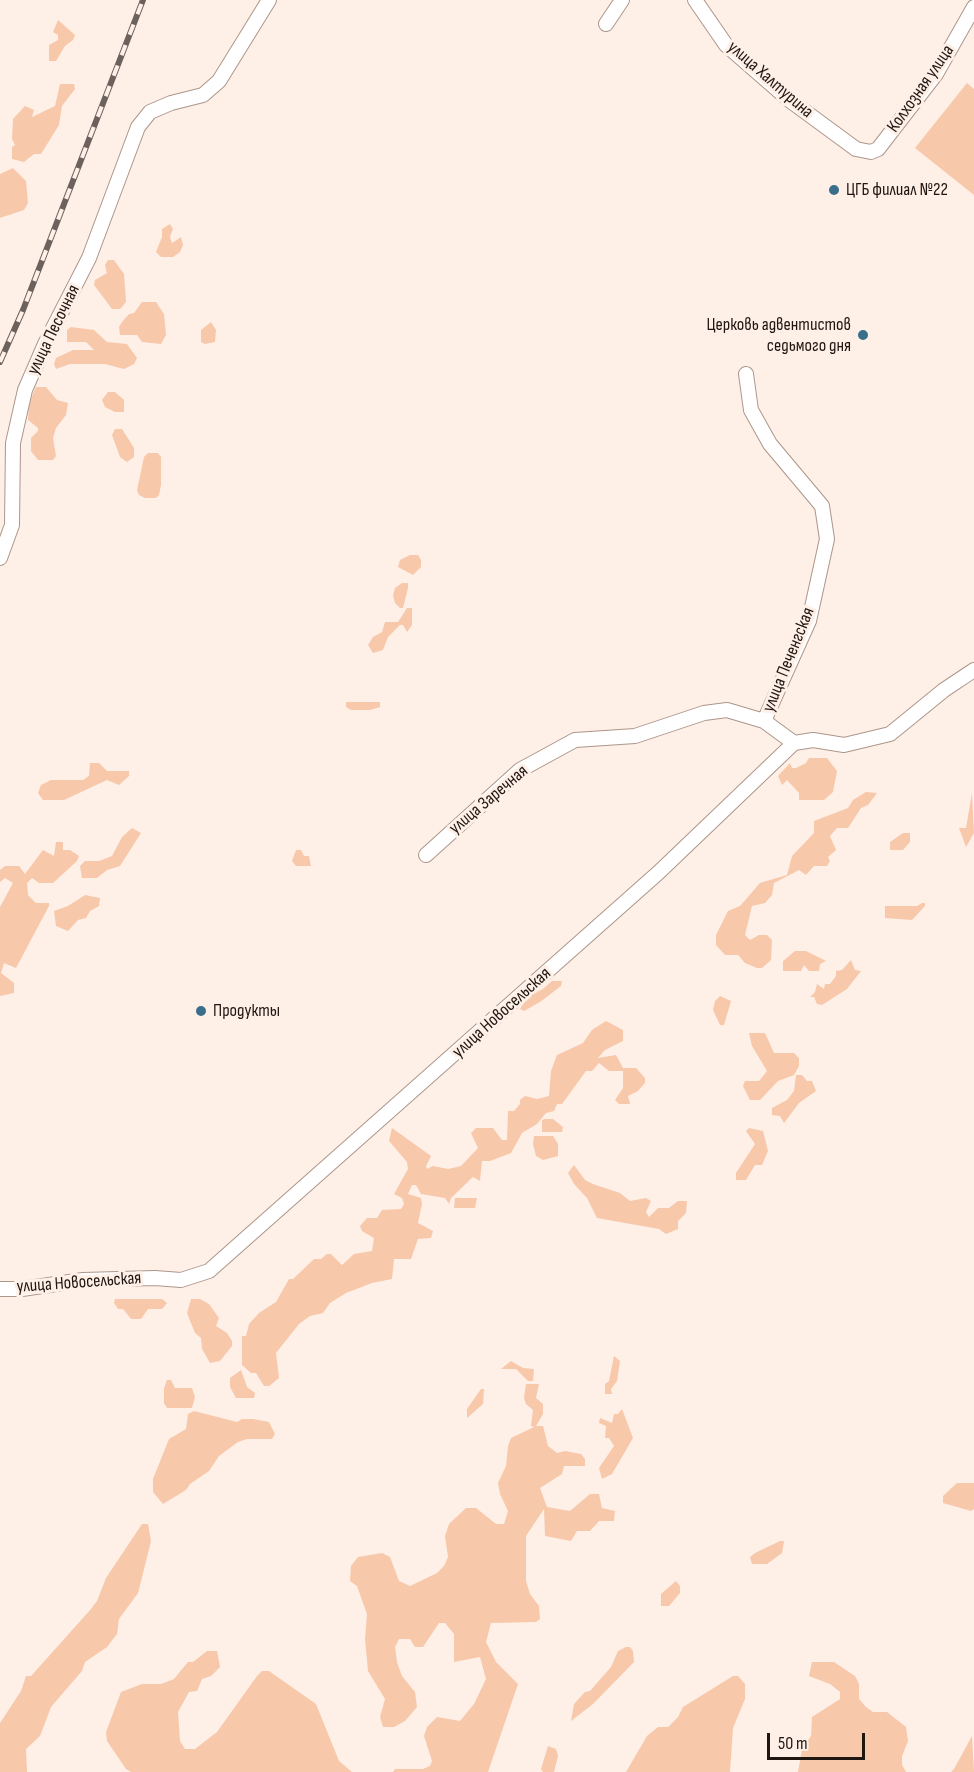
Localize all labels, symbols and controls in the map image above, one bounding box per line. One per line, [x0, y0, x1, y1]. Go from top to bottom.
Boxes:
street label: улица Халтурина [723, 37, 817, 123]
street label: Колхозная улица [883, 41, 959, 137]
place label: ЦГБ филиал №22 [846, 179, 948, 201]
marker: ЦГБ филиал №22 [827, 183, 841, 197]
street label: улица Песочная [23, 281, 85, 379]
place label: Церковь адвентистов седьмого дня [706, 314, 851, 356]
marker: Церковь адвентистов седьмого дня [856, 328, 870, 342]
street label: улица Печенгская [758, 605, 820, 715]
street label: улица Заречная [445, 761, 533, 839]
street label: улица Новосельская [448, 963, 556, 1063]
place label: Продукты [213, 1000, 280, 1022]
marker: Продукты [194, 1004, 208, 1018]
street label: улица Новосельская [16, 1268, 142, 1298]
scale bar [770, 1721, 868, 1759]
text: 50 m [778, 1733, 808, 1754]

